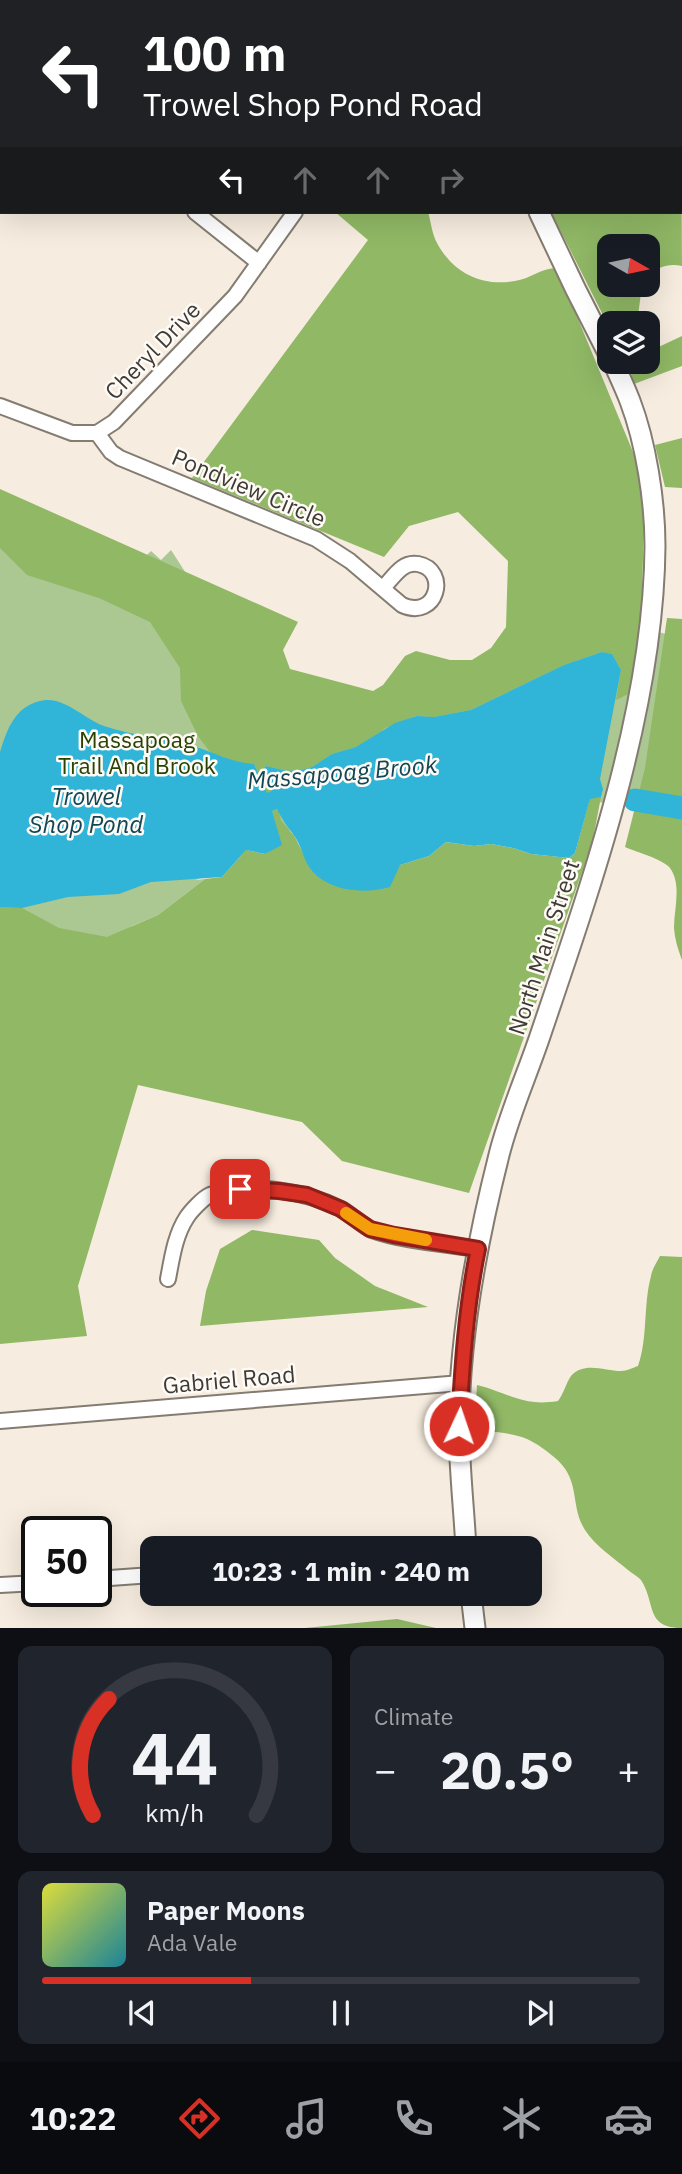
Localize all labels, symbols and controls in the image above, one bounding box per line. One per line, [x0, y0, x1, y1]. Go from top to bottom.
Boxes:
text: 100 m [143, 21, 287, 84]
icon: left [28, 28, 119, 119]
text: Trowel Shop Pond Road [143, 83, 483, 125]
icon: left [213, 161, 251, 199]
icon: ahead [286, 161, 324, 199]
icon: ahead [359, 161, 397, 199]
icon: right [432, 161, 470, 199]
north arrow [597, 234, 660, 298]
map controls [597, 234, 660, 374]
street label: Cheryl Drive [98, 295, 206, 405]
button: layers [597, 311, 660, 374]
street label: Pondview Circle [168, 441, 330, 533]
park label: Massapoag Trail And Brook [58, 724, 216, 780]
water label: Massapoag Brook [246, 748, 439, 796]
water label: Trowel Shop Pond [29, 780, 143, 840]
street label: North Main Street [501, 856, 585, 1038]
pin [210, 1159, 270, 1219]
icon: arrive [221, 1170, 259, 1208]
street label: Gabriel Road [161, 1358, 297, 1400]
position arrow [422, 1389, 496, 1463]
speed limit sign: 50 [21, 1516, 112, 1607]
text: 10:23 · 1 min · 240 m [212, 1554, 470, 1588]
text: Climate [374, 1701, 453, 1731]
text: 44 [131, 1711, 219, 1806]
text: 20.5° [440, 1736, 574, 1803]
text: − [374, 1745, 397, 1794]
text: + [617, 1745, 640, 1794]
text: km/h [146, 1796, 204, 1829]
text: Paper Moons [147, 1893, 305, 1927]
text: Ada Vale [147, 1927, 237, 1957]
icon: previous [123, 1994, 161, 2032]
icon: pause [322, 1994, 360, 2032]
icon: next [521, 1994, 559, 2032]
icon: directions [175, 2094, 224, 2143]
icon: music [282, 2094, 331, 2143]
icon: phone [389, 2094, 438, 2143]
icon: climate [497, 2094, 546, 2143]
icon: car [604, 2094, 653, 2143]
text: 10:22 [29, 2097, 117, 2139]

